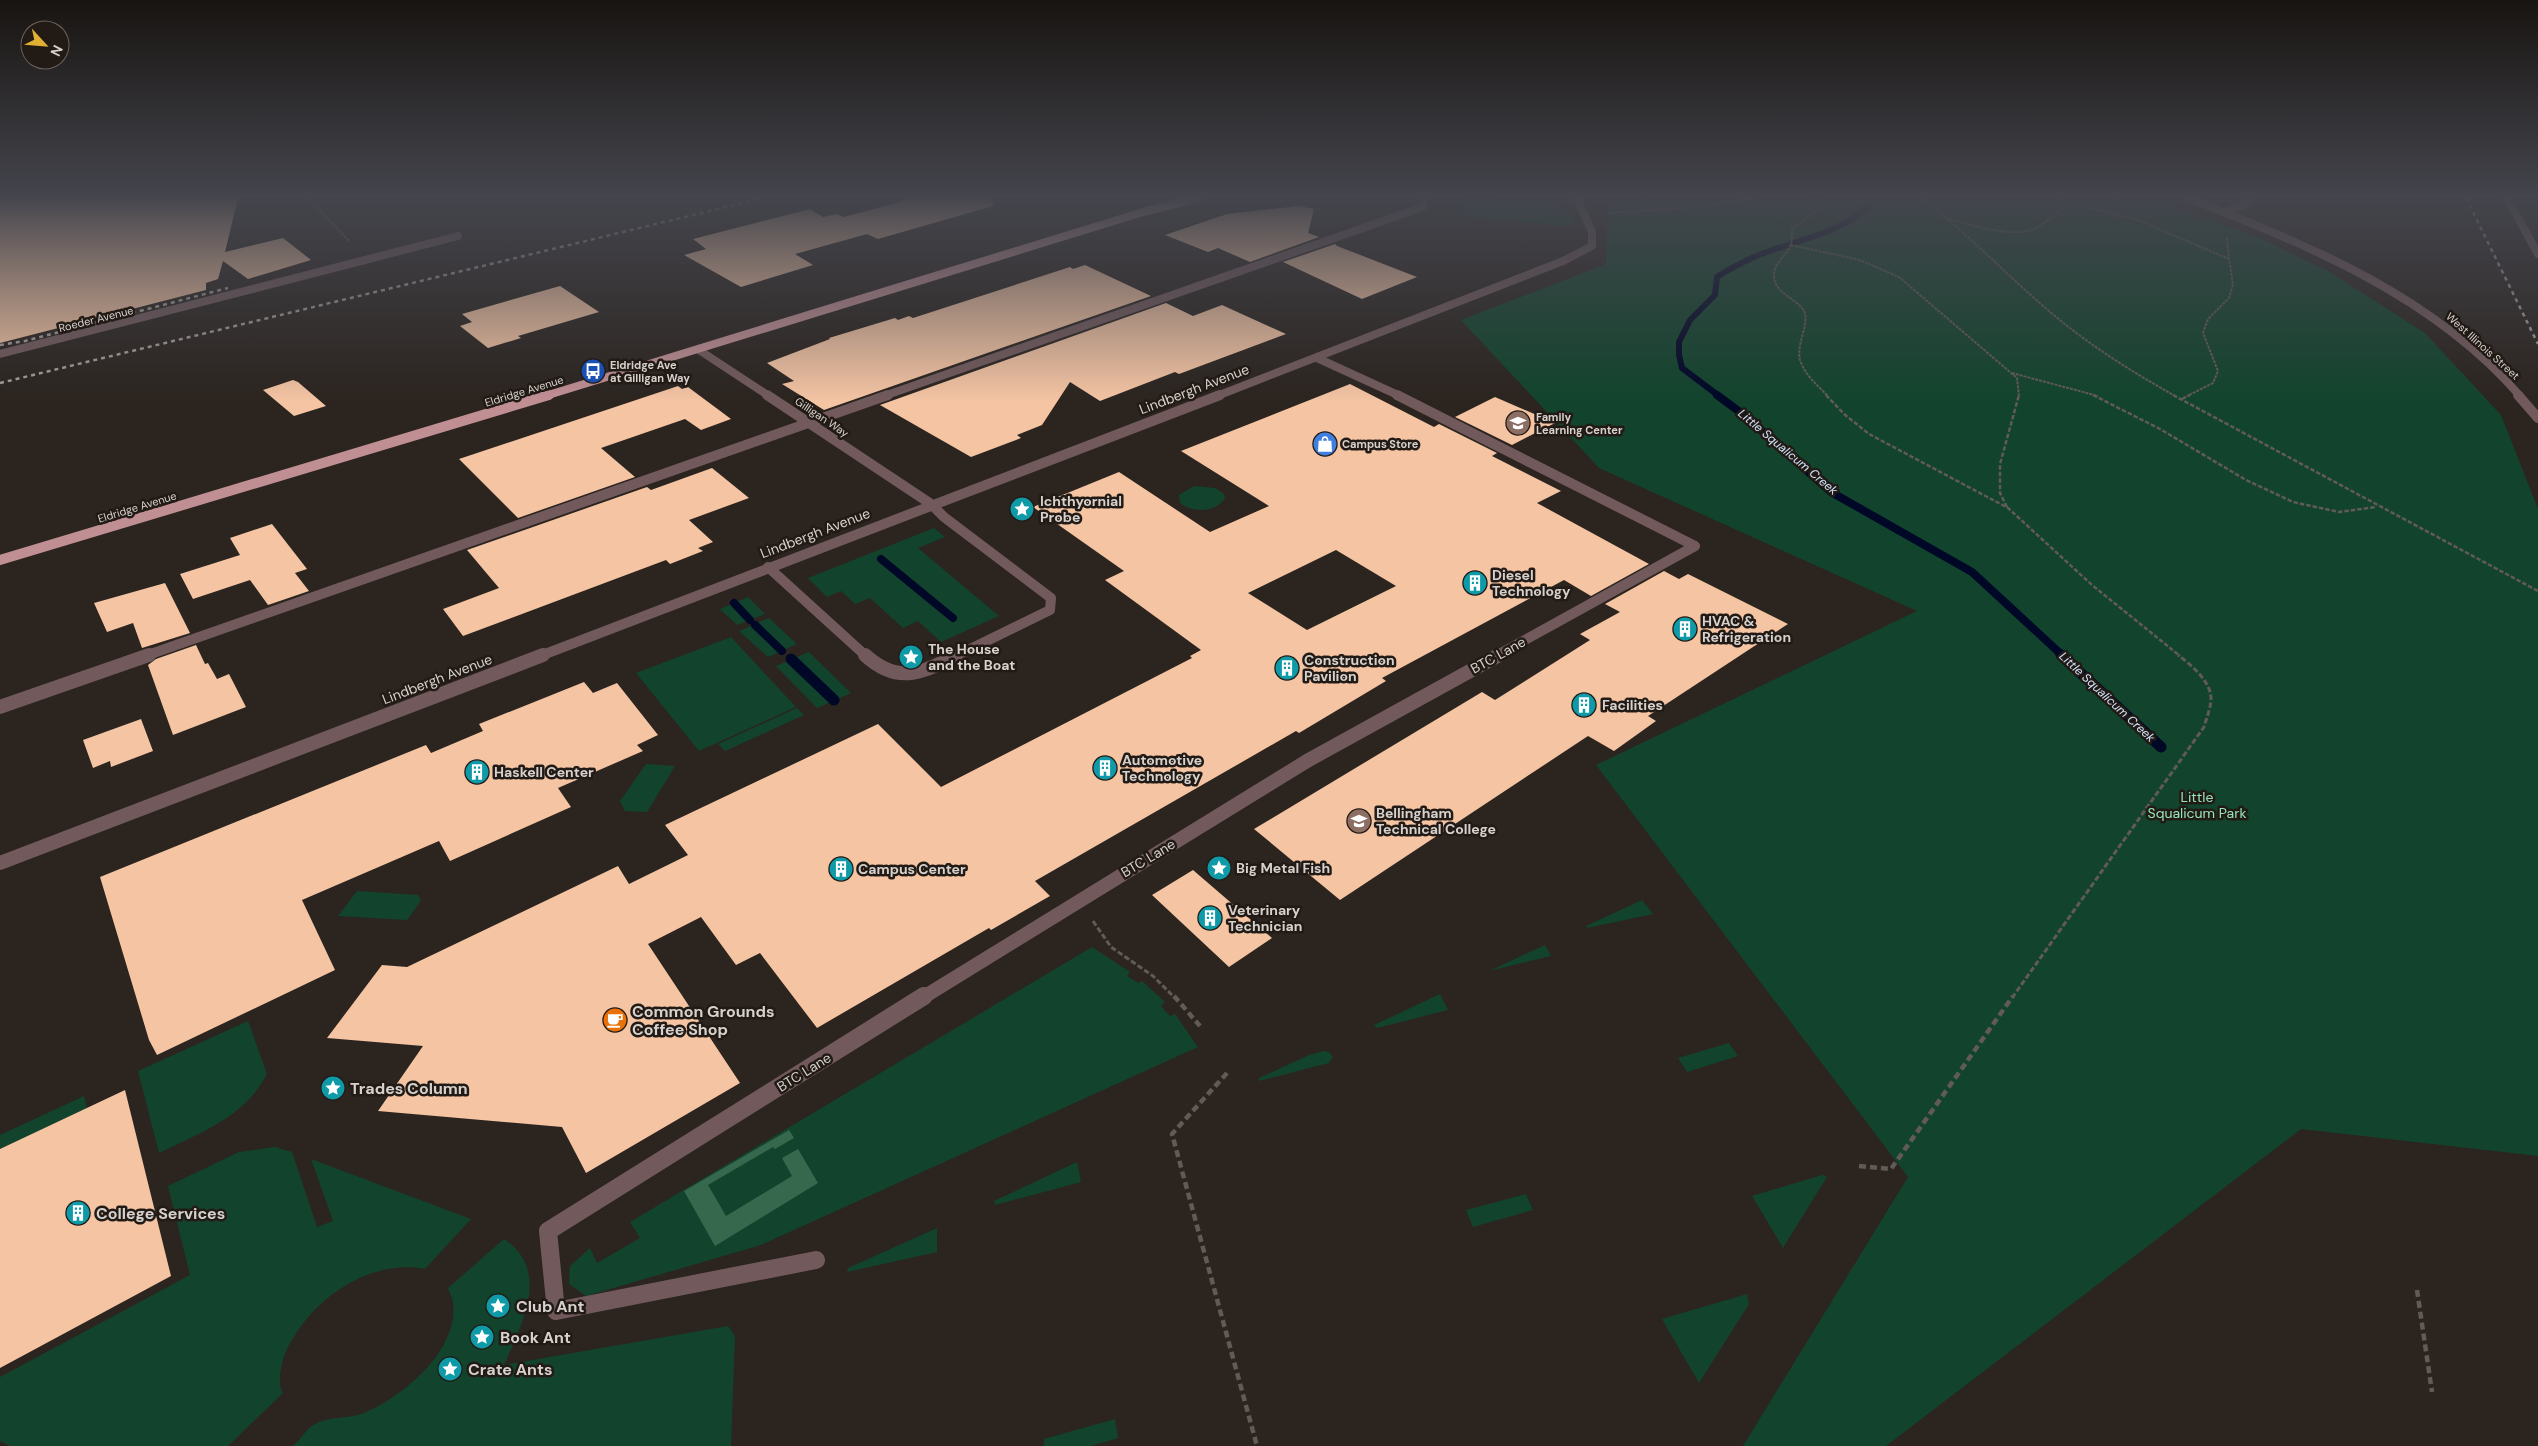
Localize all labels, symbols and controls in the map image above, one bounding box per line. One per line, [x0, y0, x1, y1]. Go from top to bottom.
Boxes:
north arrow [20, 20, 70, 70]
text: N [46, 42, 67, 59]
street label: Roeder Avenue [57, 303, 135, 335]
street label: West Illinois Street [2443, 309, 2523, 383]
bus stop icon: Eldridge Ave at Gilligan Way [580, 358, 606, 384]
place label: Eldridge Ave at Gilligan Way [610, 358, 690, 385]
street label: Lindbergh Avenue [1136, 360, 1252, 418]
street label: Eldridge Avenue [483, 372, 565, 410]
street label: Gilligan Way [792, 394, 852, 440]
water label: Little Squalicum Creek [1735, 406, 1842, 499]
school or university icon: Family Learning Center [1505, 410, 1531, 436]
place label: Family Learning Center [1536, 410, 1623, 437]
shop icon: Campus Store [1312, 431, 1338, 457]
place label: Campus Store [1342, 437, 1419, 451]
street label: Eldridge Avenue [96, 488, 178, 526]
place label: Ichthyornial Probe [1040, 492, 1122, 526]
place icon: Ichthyornial Probe [1009, 496, 1035, 522]
street label: Lindbergh Avenue [757, 504, 873, 562]
place label: Diesel Technology [1492, 566, 1571, 600]
building icon: Diesel Technology [1462, 570, 1488, 596]
place label: HVAC & Refrigeration [1702, 612, 1791, 646]
building icon: HVAC & Refrigeration [1672, 616, 1698, 642]
street label: BTC Lane [1467, 632, 1529, 677]
place label: The House and the Boat [928, 640, 1015, 674]
place icon: The House and the Boat [898, 644, 924, 670]
water label: Little Squalicum Creek [2056, 648, 2159, 746]
street label: Lindbergh Avenue [379, 650, 495, 708]
place label: Construction Pavilion [1304, 651, 1395, 685]
building icon: Construction Pavilion [1274, 655, 1300, 681]
building icon: Facilities [1571, 692, 1597, 718]
place label: Facilities [1602, 696, 1663, 714]
place label: Automotive Technology [1122, 751, 1202, 785]
building icon: Automotive Technology [1092, 755, 1118, 781]
building icon: Haskell Center [464, 759, 490, 785]
place label: Haskell Center [494, 763, 594, 781]
park label: Little Squalicum Park [2148, 788, 2246, 822]
place label: Bellingham Technical College [1376, 804, 1496, 838]
school or university icon: Bellingham Technical College [1346, 808, 1372, 834]
street label: BTC Lane [1118, 835, 1179, 881]
place icon: Big Metal Fish [1206, 855, 1232, 881]
building icon: Campus Center [828, 856, 854, 882]
place label: Big Metal Fish [1236, 859, 1330, 877]
place label: Campus Center [858, 860, 966, 878]
place label: Veterinary Technician [1228, 901, 1302, 935]
building icon: Veterinary Technician [1197, 905, 1223, 931]
place label: Common Grounds Coffee Shop [632, 1001, 774, 1040]
cafe icon: Common Grounds Coffee Shop [602, 1007, 628, 1033]
street label: BTC Lane [774, 1048, 834, 1096]
place icon: Trades Column [320, 1075, 346, 1101]
place label: Trades Column [350, 1078, 468, 1099]
building icon: College Services [65, 1200, 91, 1226]
place label: College Services [96, 1203, 225, 1224]
place icon: Club Ant [485, 1293, 511, 1319]
place label: Club Ant [516, 1296, 584, 1317]
place icon: Book Ant [469, 1324, 495, 1350]
place label: Book Ant [500, 1327, 571, 1348]
place icon: Crate Ants [437, 1356, 463, 1382]
place label: Crate Ants [468, 1359, 552, 1380]

